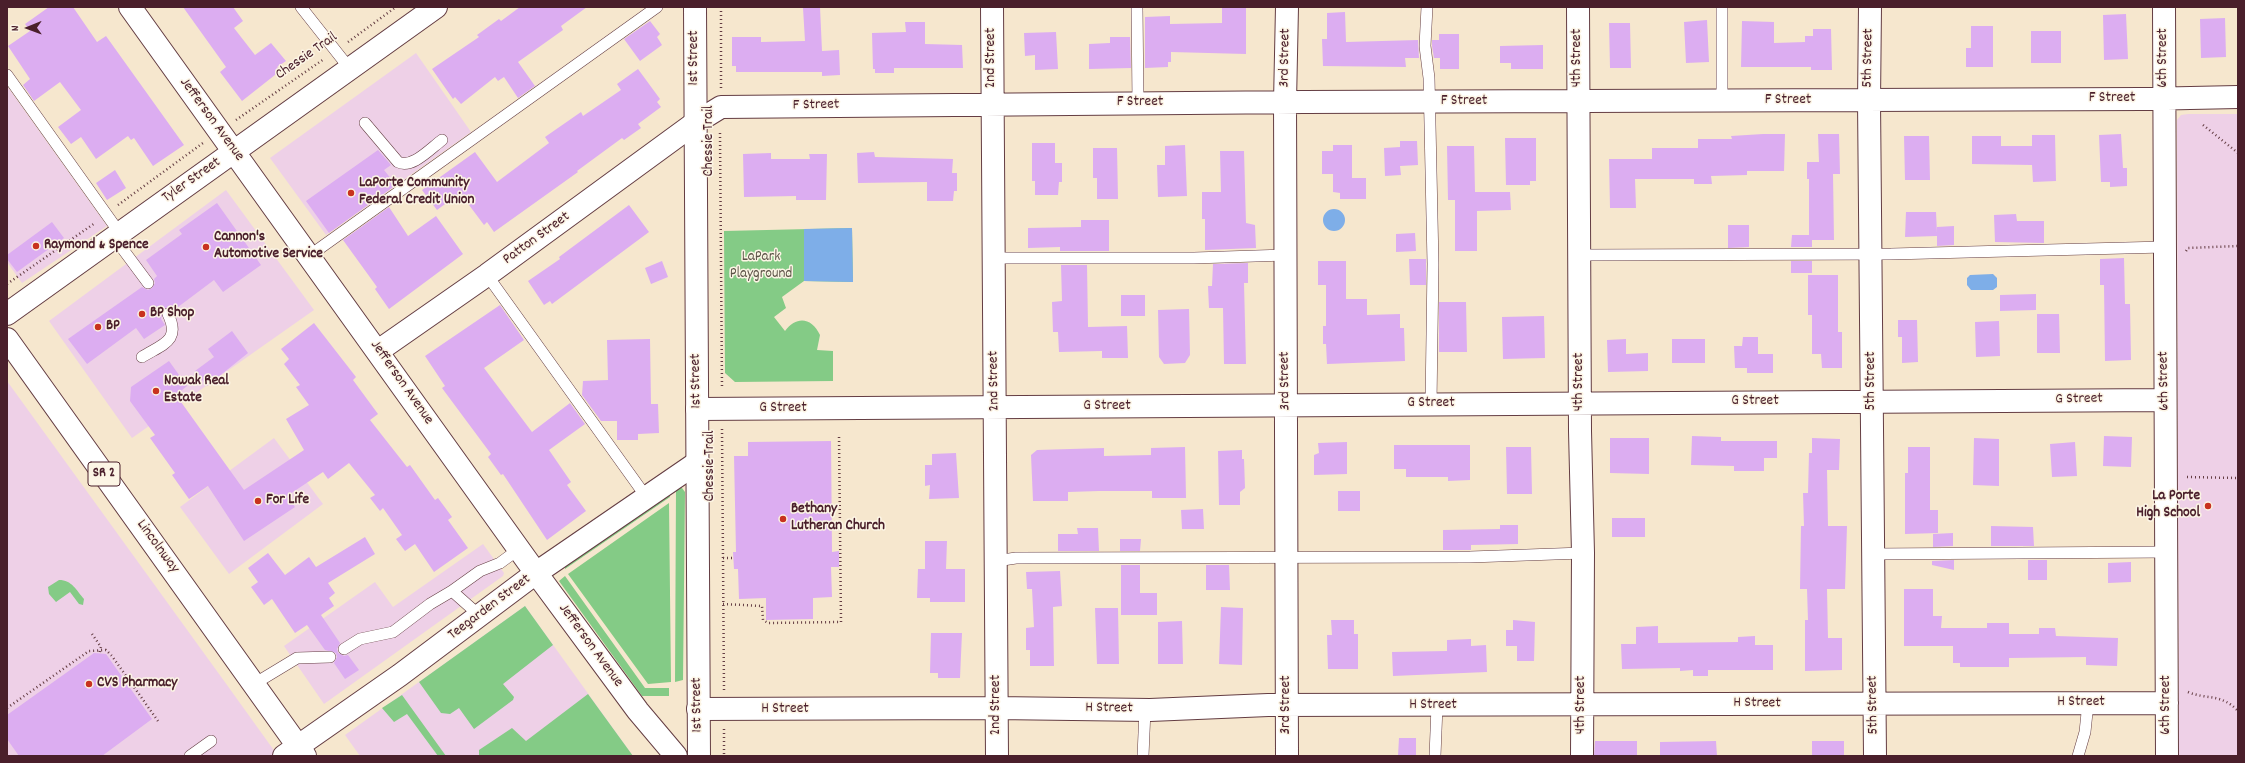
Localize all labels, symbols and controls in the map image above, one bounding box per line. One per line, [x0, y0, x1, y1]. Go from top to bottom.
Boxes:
north arrow [8, 8, 48, 48]
text: N [8, 25, 24, 31]
street label: 2nd Street [983, 28, 1001, 88]
street label: 3rd Street [1276, 28, 1296, 88]
street label: 5th Street [1859, 28, 1879, 88]
street label: 6th Street [2155, 28, 2173, 88]
street label: Chessie Trail [273, 29, 341, 85]
street label: 4th Street [1569, 29, 1587, 87]
street label: 1st Street [686, 30, 704, 86]
street label: Jefferson Avenue [175, 75, 247, 165]
street label: F Street [2089, 90, 2135, 108]
street label: F Street [1765, 92, 1811, 110]
street label: F Street [1441, 93, 1487, 111]
street label: F Street [1117, 94, 1163, 112]
street label: F Street [793, 97, 839, 115]
street label: Chessie Trail [701, 105, 719, 177]
street label: Tyler Street [159, 154, 225, 208]
place label: LaPorte Community Federal Credit Union [359, 175, 474, 210]
marker: LaPorte Community Federal Credit Union [346, 188, 356, 198]
street label: Patton Street [500, 209, 574, 269]
place label: Cannon's Automotive Service [214, 229, 323, 264]
place label: Raymond & Spence [44, 237, 149, 255]
marker: Raymond & Spence [31, 241, 41, 251]
marker: Cannon's Automotive Service [201, 242, 211, 252]
park label: LaPark Playground [730, 249, 792, 284]
place label: BP Shop [150, 305, 194, 323]
marker: BP Shop [137, 309, 147, 319]
place label: BP [106, 318, 120, 336]
marker: BP [93, 322, 103, 332]
street label: Jefferson Avenue [365, 337, 437, 429]
street label: 2nd Street [985, 351, 1005, 411]
street label: 3rd Street [1276, 351, 1296, 411]
street label: 5th Street [1863, 351, 1881, 411]
street label: 6th Street [2155, 351, 2175, 411]
street label: 1st Street [688, 353, 706, 409]
street label: 4th Street [1571, 353, 1589, 411]
place label: Nowak Real Estate [164, 373, 229, 408]
marker: Nowak Real Estate [151, 386, 161, 396]
street label: G Street [2055, 391, 2103, 409]
street label: G Street [1731, 393, 1779, 411]
street label: G Street [1407, 395, 1455, 413]
street label: G Street [1083, 398, 1131, 416]
street label: G Street [759, 400, 807, 418]
street label: Chessie Trail [702, 430, 720, 502]
road number: SR 2 [88, 462, 120, 486]
place label: La Porte High School [2136, 488, 2200, 523]
place label: For Life [266, 492, 309, 510]
marker: For Life [253, 496, 263, 506]
place label: Bethany Lutheran Church [791, 501, 885, 536]
marker: La Porte High School [2203, 501, 2213, 511]
marker: Bethany Lutheran Church [778, 514, 788, 524]
street label: Lincolnway [132, 517, 182, 577]
street label: Teegarden Street [445, 571, 535, 645]
street label: Jefferson Avenue [554, 601, 626, 691]
place label: CVS Pharmacy [97, 675, 177, 693]
street label: 2nd Street [988, 675, 1006, 735]
street label: 3rd Street [1278, 675, 1296, 735]
street label: 5th Street [1864, 675, 1884, 735]
street label: 6th Street [2158, 675, 2176, 735]
street label: 4th Street [1573, 676, 1591, 734]
street label: 1st Street [689, 677, 707, 733]
marker: CVS Pharmacy [84, 679, 94, 689]
street label: H Street [2057, 694, 2105, 712]
street label: H Street [1733, 695, 1781, 713]
street label: H Street [1409, 697, 1457, 715]
street label: H Street [1085, 700, 1133, 718]
street label: H Street [761, 701, 809, 719]

